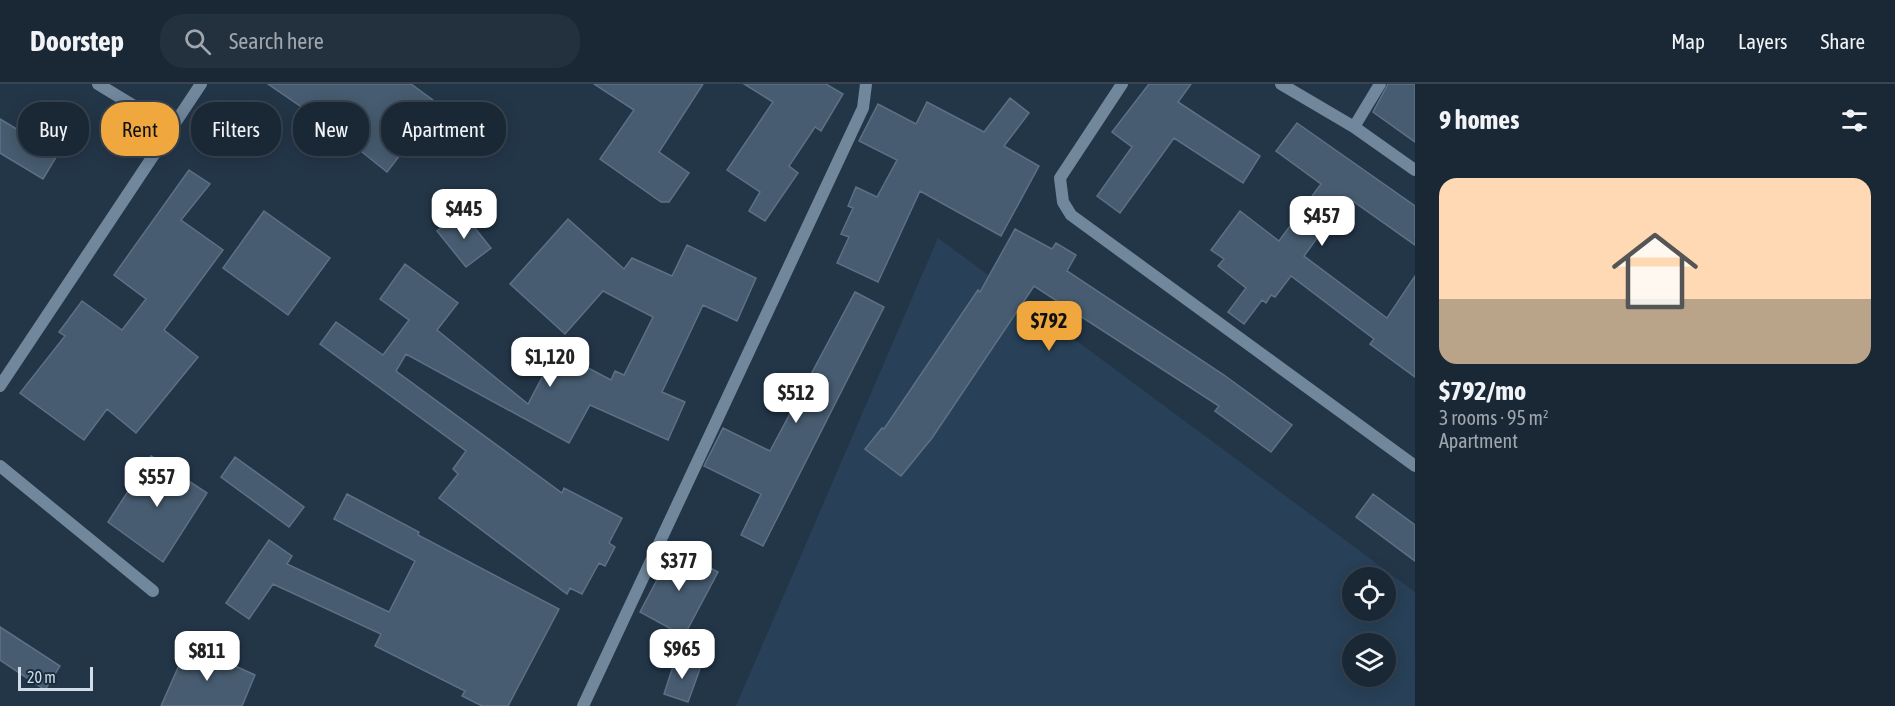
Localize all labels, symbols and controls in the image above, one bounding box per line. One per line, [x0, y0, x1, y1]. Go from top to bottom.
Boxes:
search box [160, 14, 580, 68]
text: Doorstep [30, 25, 124, 57]
icon: search [181, 25, 214, 58]
text: Search here [229, 28, 324, 54]
text: Map [1671, 29, 1705, 53]
text: Layers [1738, 29, 1788, 53]
text: Share [1821, 29, 1865, 53]
chip: Buy [18, 102, 89, 156]
chip: Rent [101, 102, 179, 156]
chip: Filters [191, 102, 281, 156]
chip: New [293, 102, 369, 156]
chip: Apartment [381, 102, 506, 156]
icon: filters [1838, 104, 1871, 137]
text: 9 homes [1439, 105, 1519, 135]
pin: $445 [428, 189, 500, 240]
pin: $457 [1286, 196, 1358, 247]
text: $445 [446, 197, 482, 220]
text: $457 [1304, 204, 1340, 227]
icon: home [1601, 217, 1709, 325]
pin: $792 [1013, 301, 1085, 352]
text: $792 [1031, 309, 1067, 332]
pin: $1,120 [501, 337, 599, 388]
text: $1,120 [525, 345, 575, 368]
pin: $512 [760, 373, 832, 424]
text: $792/mo [1439, 376, 1526, 406]
text: $512 [778, 381, 814, 404]
text: 3 rooms · 95 m² [1439, 406, 1549, 429]
text: Apartment [1439, 429, 1518, 452]
pin: $557 [121, 457, 193, 508]
text: $557 [139, 465, 175, 488]
pin: $377 [643, 541, 715, 592]
text: $377 [661, 549, 697, 572]
map controls [1342, 567, 1396, 687]
button: locate [1342, 567, 1396, 621]
pin: $965 [646, 629, 718, 680]
pin: $811 [171, 631, 243, 682]
button: layers [1342, 633, 1396, 687]
text: $965 [664, 637, 700, 660]
text: $811 [189, 639, 225, 662]
scale bar [18, 664, 93, 692]
text: 20 m [27, 668, 56, 686]

